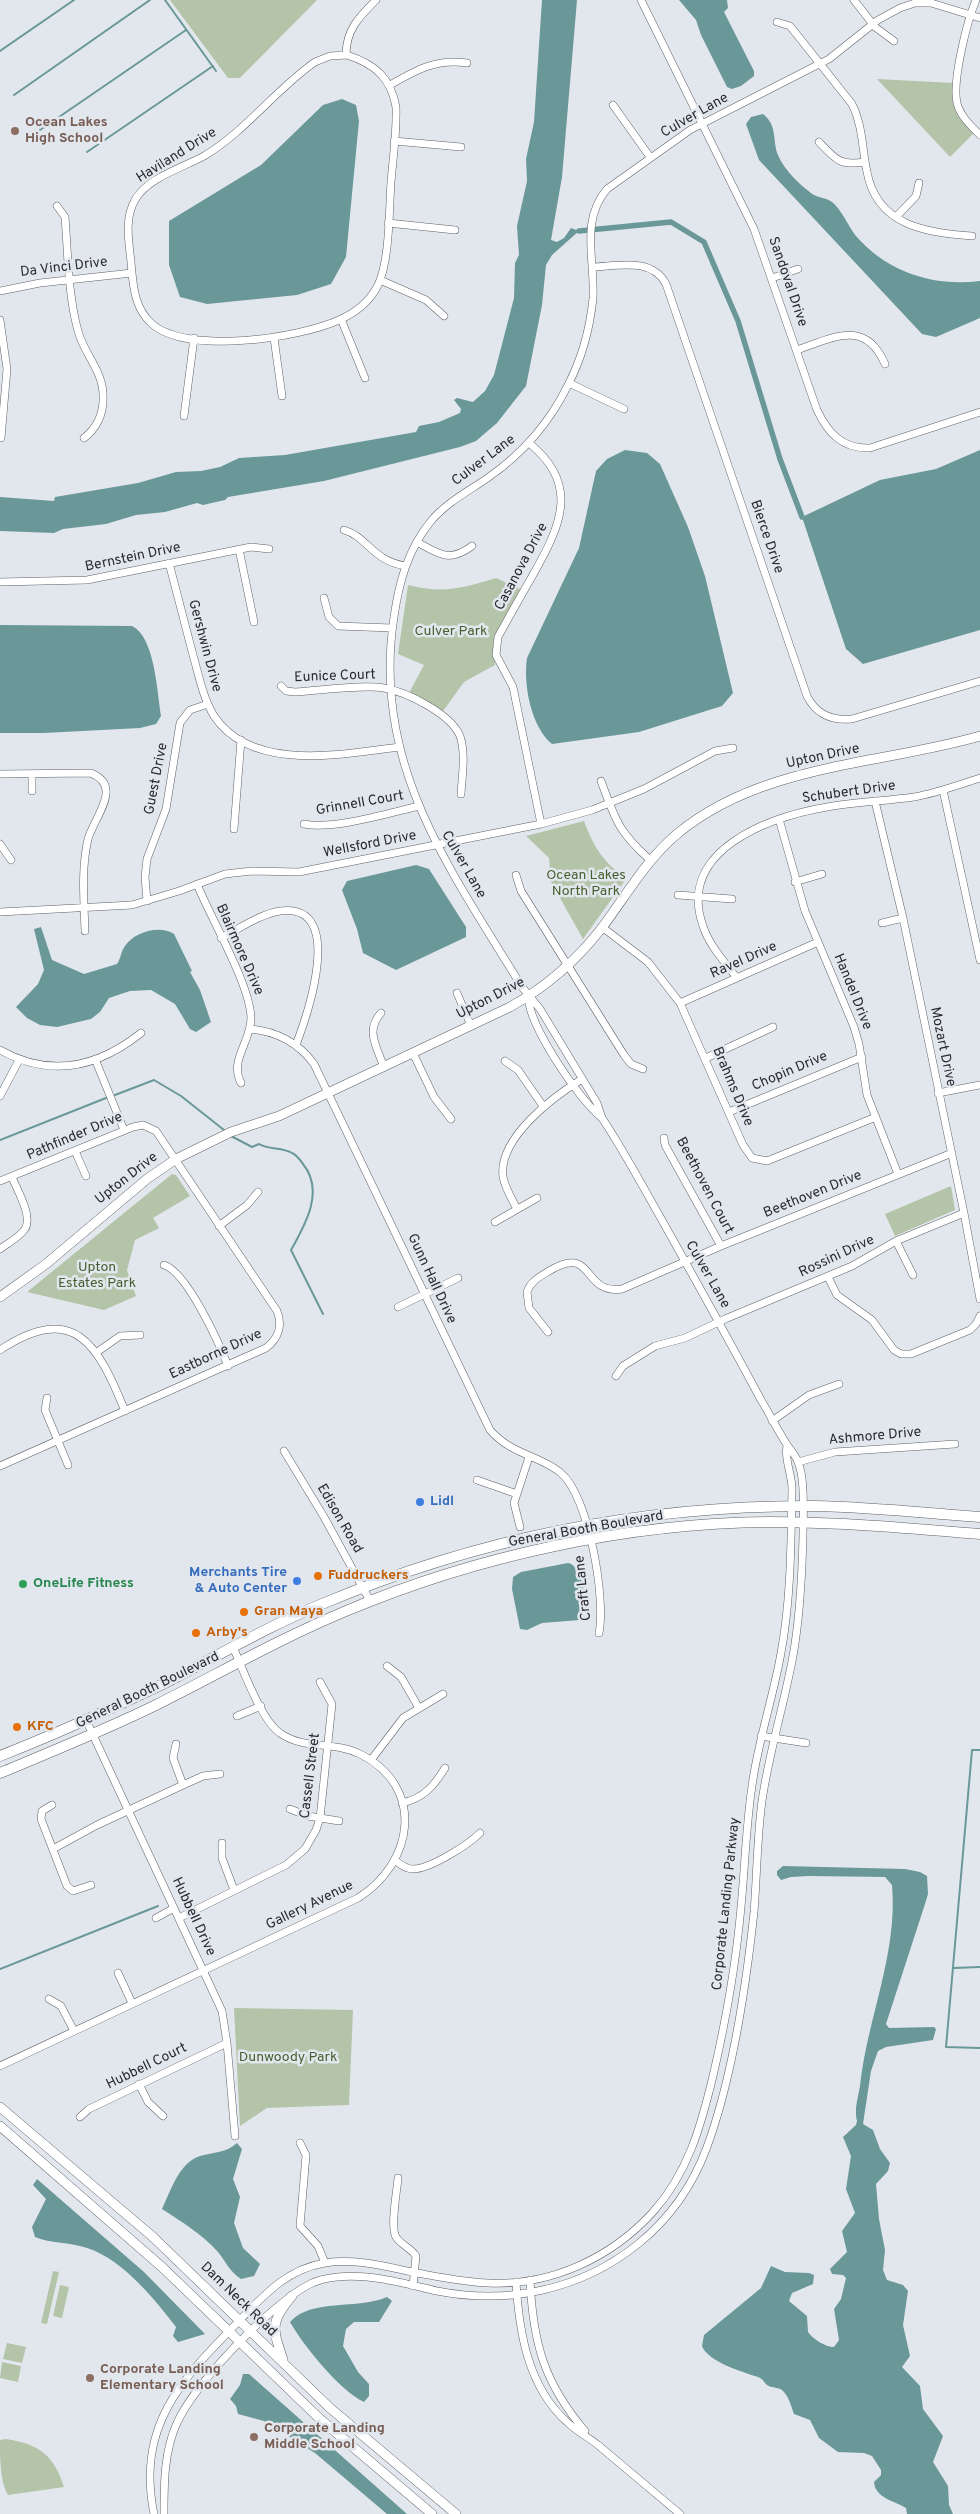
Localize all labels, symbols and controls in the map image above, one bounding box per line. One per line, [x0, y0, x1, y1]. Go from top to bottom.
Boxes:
street label: Culver Lane [658, 90, 732, 142]
place label: Ocean Lakes High School [25, 115, 108, 148]
marker: Ocean Lakes High School [9, 125, 21, 137]
street label: Haviland Drive [134, 125, 220, 187]
street label: Sandoval Drive [764, 235, 810, 329]
street label: Da Vinci Drive [19, 254, 109, 282]
street label: Culver Lane [449, 432, 519, 490]
street label: Bierce Drive [746, 498, 786, 576]
street label: Casanova Drive [492, 520, 552, 614]
street label: Bernstein Drive [84, 540, 182, 576]
street label: Gershwin Drive [184, 598, 224, 694]
park label: Culver Park [414, 624, 488, 640]
street label: Eunice Court [294, 667, 376, 687]
street label: Upton Drive [785, 741, 861, 773]
street label: Guest Drive [142, 742, 172, 816]
street label: Schubert Drive [801, 778, 897, 808]
street label: Grinnell Court [315, 788, 405, 820]
street label: Wellsford Drive [322, 828, 418, 862]
street label: Culver Lane [437, 828, 489, 902]
park label: Ocean Lakes North Park [546, 868, 626, 900]
street label: Blairmore Drive [211, 902, 267, 998]
street label: Ravel Drive [708, 939, 780, 983]
street label: Handel Drive [829, 952, 875, 1032]
street label: Upton Drive [454, 975, 528, 1023]
street label: Mozart Drive [925, 1006, 959, 1088]
street label: Brahms Drive [708, 1045, 756, 1129]
street label: Chopin Drive [750, 1049, 830, 1095]
street label: Pathfinder Drive [25, 1109, 125, 1165]
street label: Beethoven Court [671, 1135, 737, 1237]
street label: Upton Drive [92, 1149, 162, 1209]
street label: Beethoven Drive [761, 1168, 865, 1222]
street label: Gunn Hall Drive [403, 1231, 459, 1327]
street label: Rossini Drive [797, 1232, 877, 1282]
street label: Culver Lane [681, 1238, 733, 1312]
park label: Upton Estates Park [58, 1260, 136, 1292]
street label: Eastborne Drive [167, 1326, 265, 1384]
street label: Ashmore Drive [828, 1425, 922, 1449]
street label: Edison Road [312, 1481, 366, 1557]
place label: Lidl [430, 1494, 454, 1510]
marker: Lidl [414, 1496, 426, 1508]
street label: General Booth Boulevard [507, 1508, 665, 1552]
street label: Craft Lane [572, 1554, 596, 1622]
place label: Merchants Tire & Auto Center [189, 1565, 287, 1598]
place label: Fuddruckers [328, 1568, 409, 1584]
marker: Fuddruckers [312, 1570, 324, 1582]
marker: Merchants Tire & Auto Center [291, 1575, 303, 1587]
place label: OneLife Fitness [33, 1576, 134, 1592]
marker: OneLife Fitness [17, 1578, 29, 1590]
place label: Gran Maya [254, 1604, 323, 1620]
marker: Gran Maya [238, 1606, 250, 1618]
place label: Arby's [206, 1625, 248, 1641]
marker: Arby's [190, 1627, 202, 1639]
street label: General Booth Boulevard [74, 1649, 222, 1733]
place label: KFC [27, 1719, 54, 1735]
marker: KFC [11, 1721, 23, 1733]
street label: Cassell Street [297, 1732, 325, 1820]
street label: Corporate Landing Parkway [710, 1817, 744, 1991]
street label: Hubbell Drive [167, 1875, 219, 1959]
street label: Gallery Avenue [264, 1878, 356, 1934]
street label: Hubbell Court [104, 2040, 190, 2094]
park label: Dunwoody Park [239, 2050, 337, 2066]
street label: Dam Neck Road [196, 2259, 280, 2341]
place label: Corporate Landing Elementary School [100, 2362, 224, 2394]
marker: Corporate Landing Elementary School [84, 2372, 96, 2384]
place label: Corporate Landing Middle School [264, 2421, 385, 2454]
marker: Corporate Landing Middle School [248, 2431, 260, 2443]

